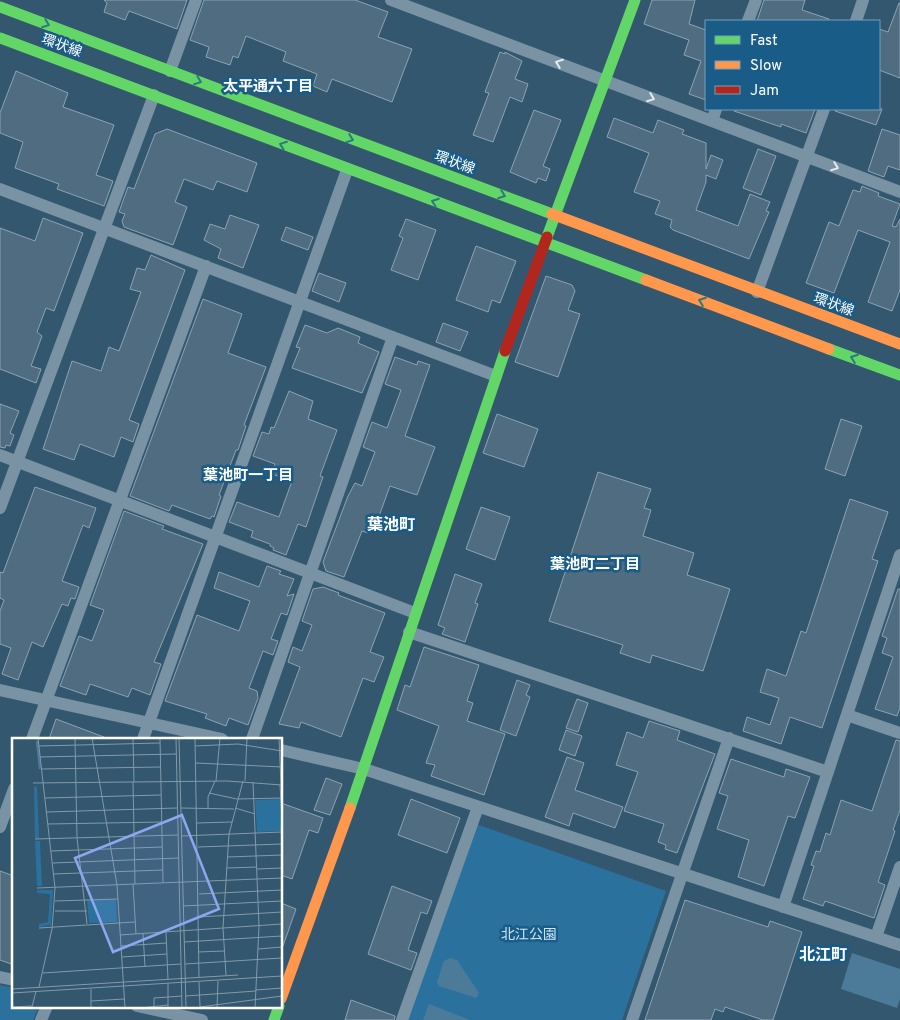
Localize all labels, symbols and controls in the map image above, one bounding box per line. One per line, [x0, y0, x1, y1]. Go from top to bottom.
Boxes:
one-way arrow [41, 18, 49, 28]
legend [705, 20, 880, 110]
street label: 環状線 [39, 30, 84, 62]
text: Fast [750, 32, 778, 51]
text: Slow [750, 57, 782, 76]
one-way arrow [556, 59, 564, 69]
one-way arrow [193, 75, 201, 85]
district label: 太平通六丁目 [223, 78, 313, 97]
text: Jam [750, 82, 779, 101]
one-way arrow [646, 92, 654, 102]
one-way arrow [345, 132, 354, 143]
one-way arrow [279, 141, 288, 151]
street label: 環状線 [432, 147, 477, 179]
one-way arrow [830, 161, 839, 172]
one-way arrow [497, 189, 506, 199]
one-way arrow [431, 198, 440, 208]
street label: 環状線 [811, 289, 856, 321]
one-way arrow [698, 297, 707, 307]
one-way arrow [851, 354, 859, 364]
district label: 葉池町一丁目 [203, 467, 293, 486]
district label: 葉池町 [367, 516, 415, 536]
district label: 葉池町二丁目 [550, 556, 640, 575]
inset map [12, 738, 282, 1008]
park label: 北江公園 [501, 926, 557, 944]
district label: 北江町 [799, 946, 847, 966]

